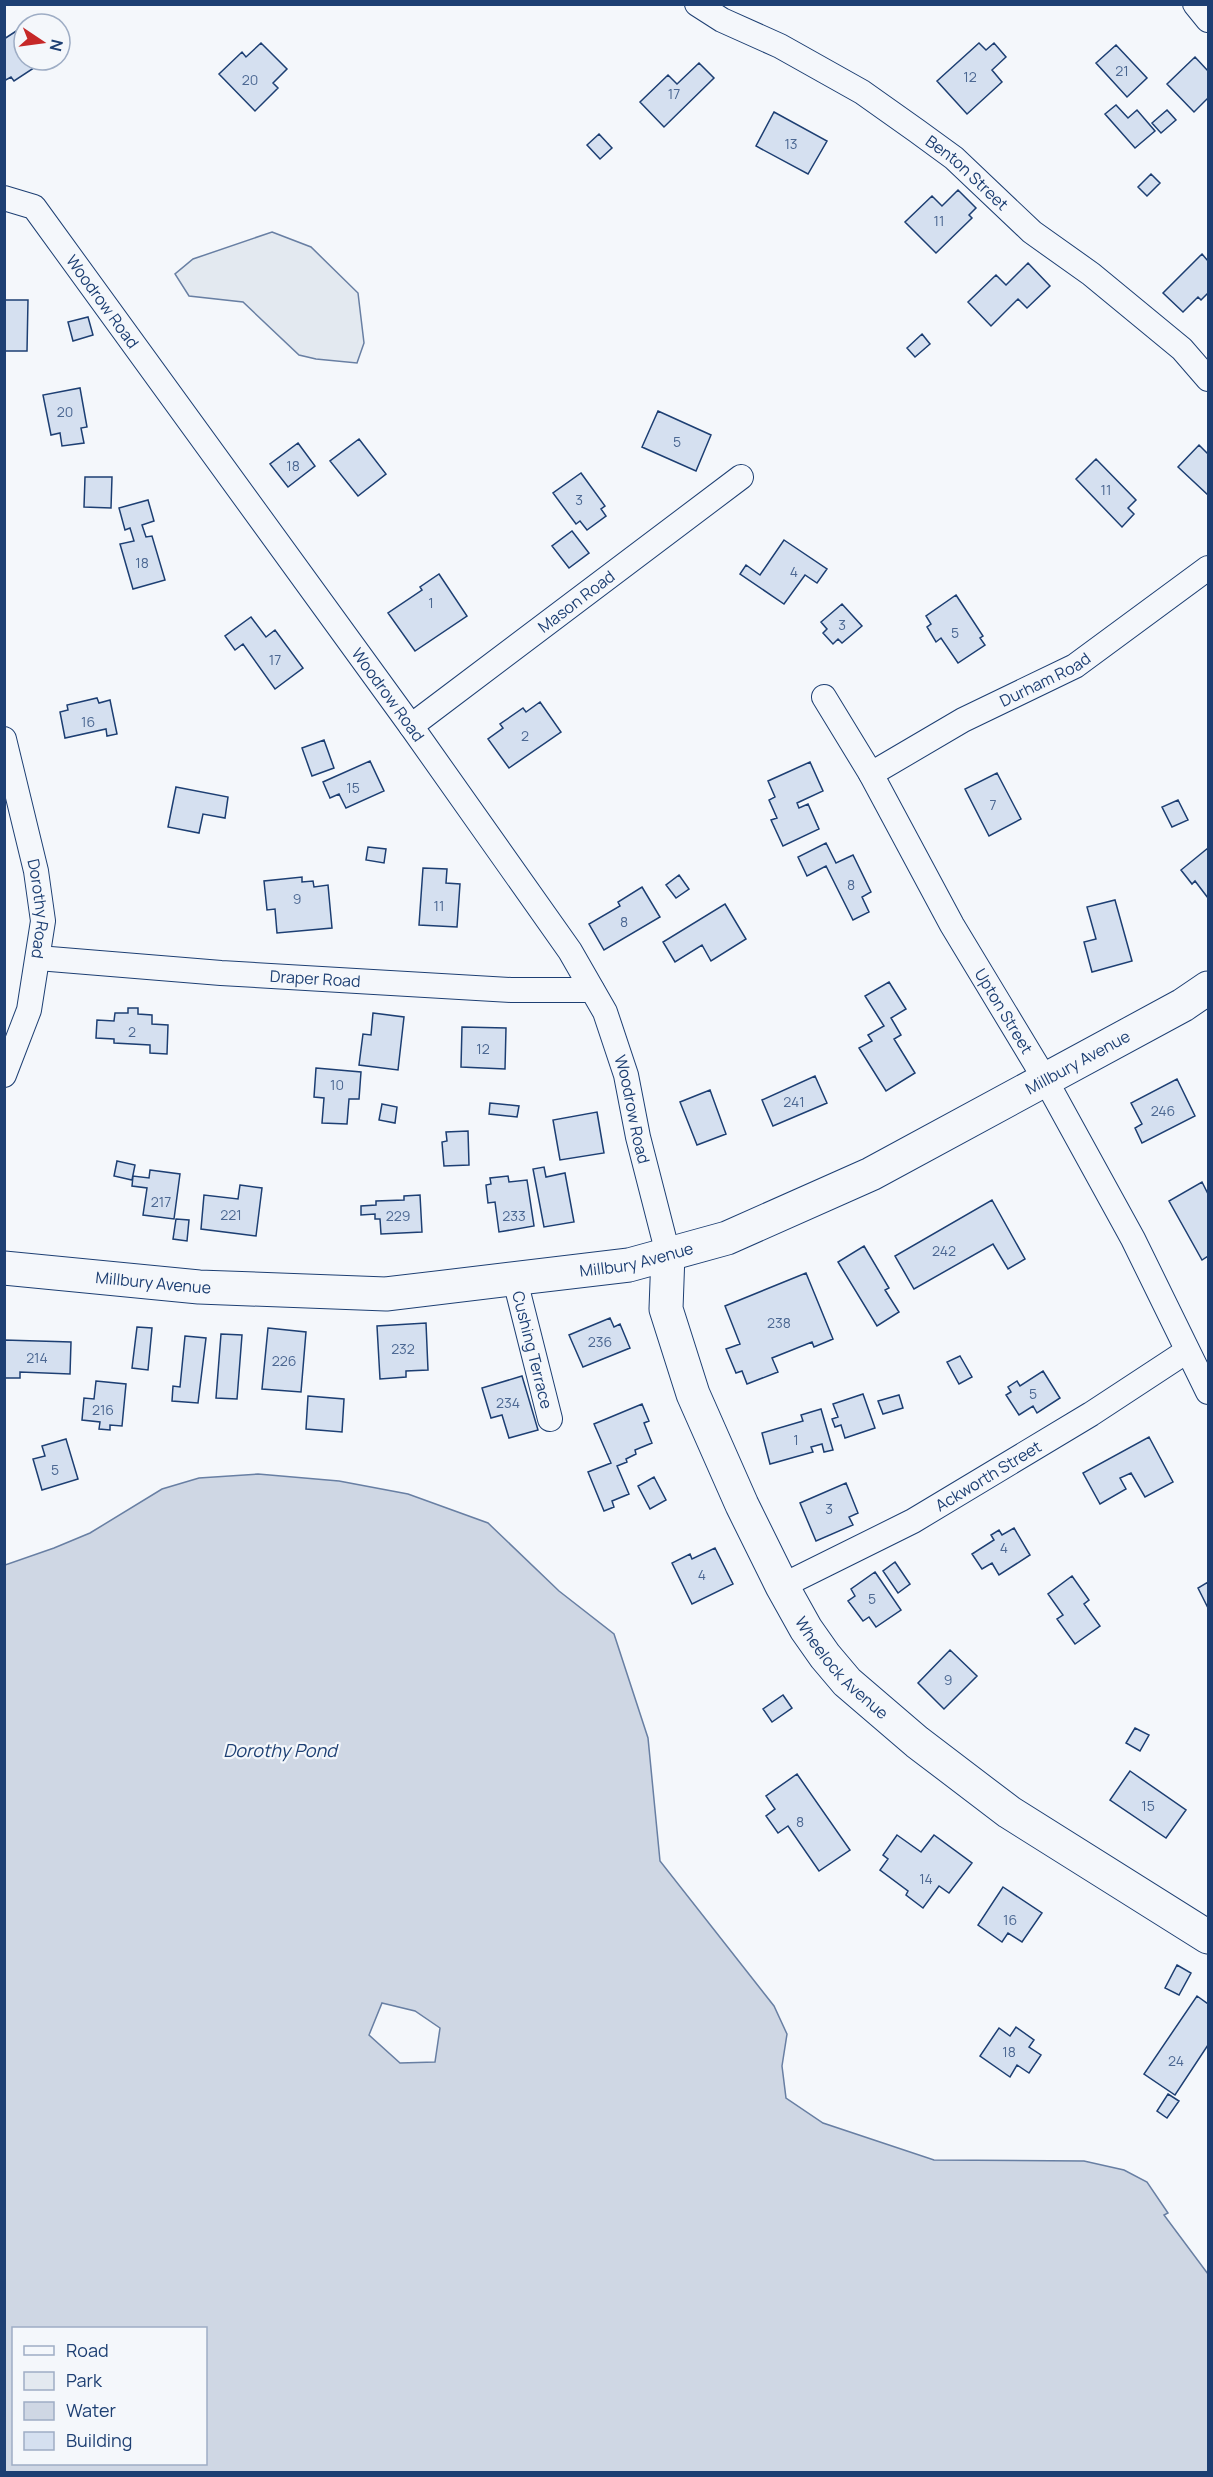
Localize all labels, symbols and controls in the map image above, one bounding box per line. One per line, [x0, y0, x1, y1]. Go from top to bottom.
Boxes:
north arrow [12, 12, 72, 72]
text: N [45, 37, 69, 53]
house number: 21 [1115, 61, 1129, 80]
house number: 12 [963, 67, 977, 86]
house number: 20 [242, 70, 258, 89]
house number: 17 [668, 84, 680, 103]
street label: Benton Street [921, 130, 1013, 215]
house number: 13 [784, 134, 798, 153]
house number: 11 [934, 211, 944, 230]
street label: Woodrow Road [61, 250, 144, 353]
house number: 20 [57, 402, 73, 421]
house number: 5 [673, 432, 681, 451]
house number: 18 [286, 456, 300, 475]
house number: 11 [1101, 480, 1111, 499]
house number: 3 [575, 490, 583, 509]
house number: 18 [135, 553, 149, 572]
house number: 4 [790, 562, 798, 581]
street label: Mason Road [533, 565, 619, 637]
house number: 1 [428, 593, 434, 612]
house number: 3 [838, 615, 846, 634]
house number: 5 [951, 623, 959, 642]
street label: Woodrow Road [347, 643, 430, 746]
street label: Durham Road [996, 647, 1095, 712]
house number: 17 [269, 650, 281, 669]
house number: 16 [81, 712, 95, 731]
house number: 2 [521, 726, 529, 745]
house number: 15 [346, 778, 360, 797]
house number: 7 [989, 795, 997, 814]
street label: Dorothy Road [22, 857, 54, 960]
house number: 8 [847, 875, 855, 894]
house number: 9 [293, 889, 301, 908]
house number: 11 [434, 896, 444, 915]
house number: 8 [620, 912, 628, 931]
street label: Upton Street [970, 964, 1038, 1058]
street label: Draper Road [269, 965, 361, 992]
house number: 2 [128, 1022, 136, 1041]
street label: Millbury Avenue [1021, 1025, 1134, 1099]
house number: 12 [476, 1039, 490, 1058]
street label: Woodrow Road [609, 1052, 655, 1166]
house number: 10 [330, 1075, 344, 1094]
house number: 241 [783, 1092, 805, 1111]
house number: 246 [1151, 1101, 1175, 1120]
house number: 217 [151, 1192, 171, 1211]
house number: 221 [220, 1205, 242, 1224]
house number: 229 [386, 1206, 410, 1225]
house number: 233 [502, 1206, 526, 1225]
street label: Millbury Avenue [578, 1237, 696, 1282]
house number: 242 [932, 1241, 956, 1260]
street label: Millbury Avenue [95, 1266, 211, 1298]
street label: Cushing Terrace [507, 1289, 558, 1411]
house number: 238 [767, 1313, 791, 1332]
house number: 236 [588, 1332, 612, 1351]
house number: 232 [391, 1339, 415, 1358]
house number: 214 [26, 1348, 48, 1367]
house number: 226 [272, 1351, 296, 1370]
house number: 5 [1029, 1384, 1037, 1403]
house number: 234 [496, 1393, 520, 1412]
house number: 216 [92, 1400, 114, 1419]
house number: 1 [793, 1430, 799, 1449]
street label: Ackworth Street [931, 1435, 1045, 1516]
house number: 5 [51, 1460, 59, 1479]
house number: 3 [825, 1499, 833, 1518]
house number: 4 [1000, 1538, 1008, 1557]
house number: 4 [698, 1565, 706, 1584]
house number: 5 [868, 1589, 876, 1608]
street label: Wheelock Avenue [790, 1612, 893, 1724]
house number: 9 [944, 1670, 952, 1689]
water label: Dorothy Pond [223, 1738, 339, 1762]
house number: 15 [1141, 1796, 1155, 1815]
house number: 8 [796, 1812, 804, 1831]
house number: 14 [919, 1869, 933, 1888]
house number: 16 [1003, 1910, 1017, 1929]
house number: 18 [1002, 2042, 1016, 2061]
house number: 24 [1168, 2051, 1184, 2070]
legend [12, 2327, 207, 2465]
text: Road [66, 2338, 109, 2362]
text: Park [66, 2368, 103, 2392]
text: Water [66, 2398, 116, 2422]
text: Building [66, 2428, 132, 2452]

